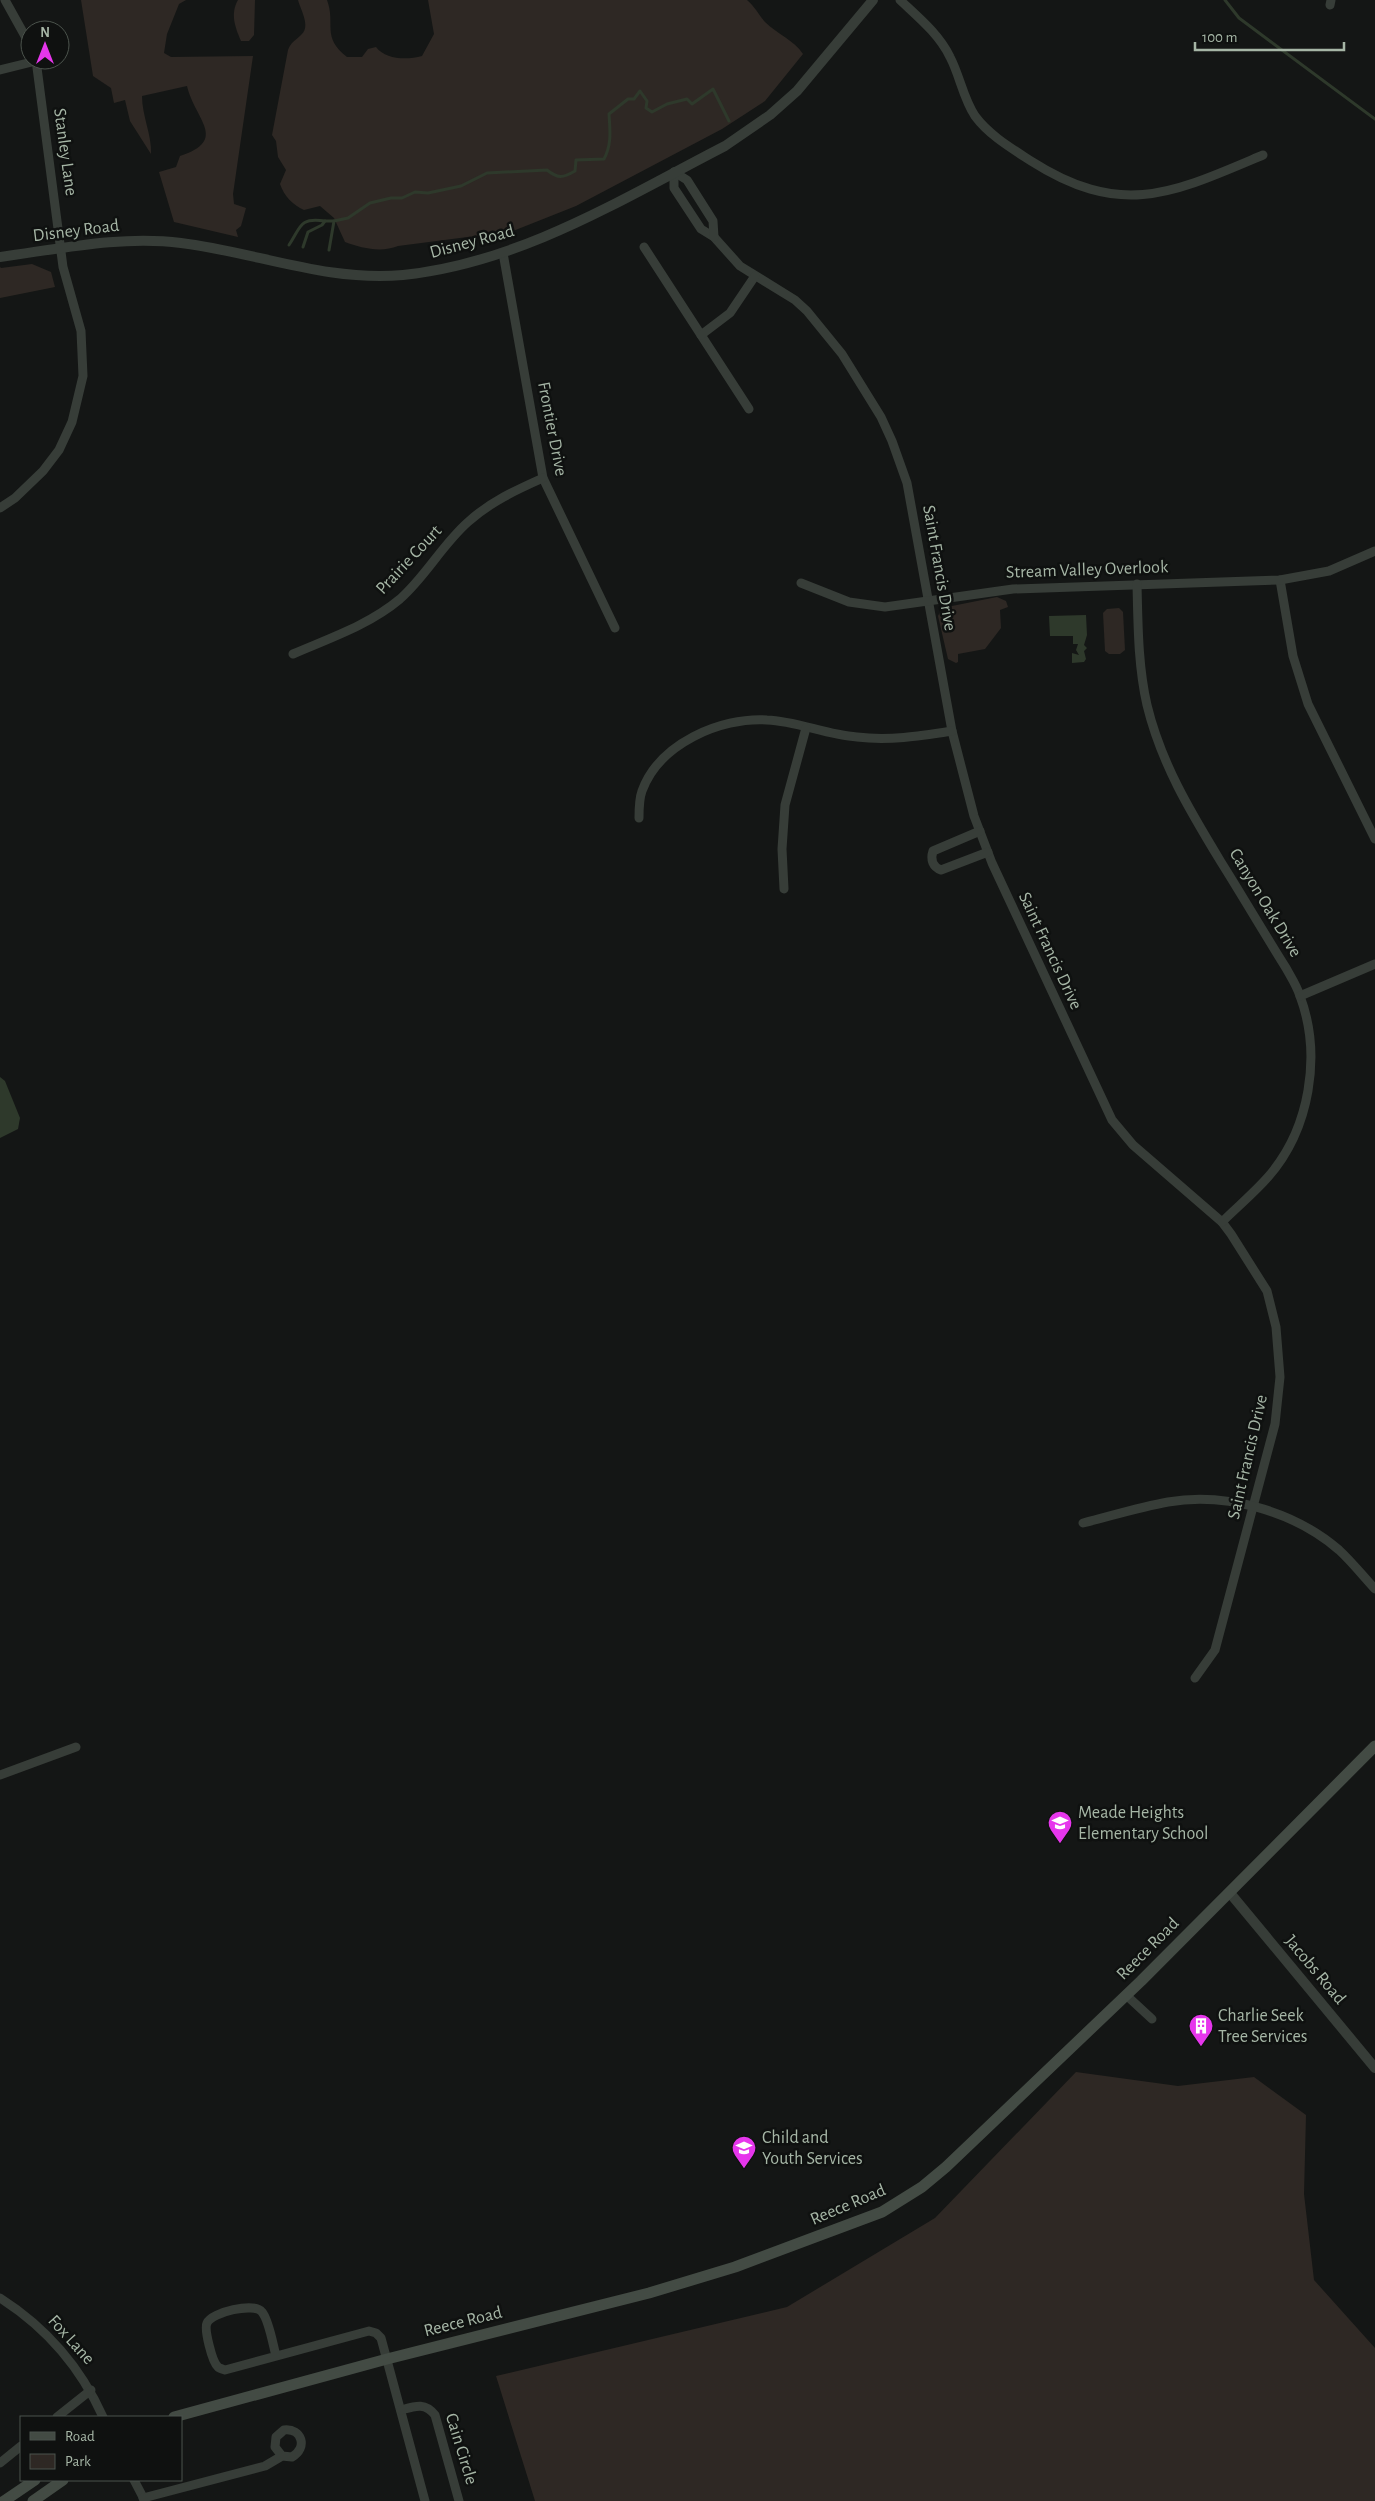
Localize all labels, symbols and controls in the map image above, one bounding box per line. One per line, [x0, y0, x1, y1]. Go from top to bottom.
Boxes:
north arrow [20, 20, 70, 70]
scale bar [1195, 20, 1344, 52]
text: N [40, 26, 50, 40]
text: 100 m [1202, 30, 1237, 45]
street label: Stanley Lane [50, 107, 80, 197]
street label: Disney Road [32, 217, 120, 245]
street label: Disney Road [428, 222, 516, 262]
street label: Frontier Drive [534, 380, 570, 478]
street label: Saint Francis Drive [919, 504, 959, 632]
street label: Prairie Court [373, 522, 446, 598]
street label: Stream Valley Overlook [1006, 558, 1169, 582]
street label: Canyon Oak Drive [1226, 846, 1304, 960]
street label: Saint Francis Drive [1015, 889, 1085, 1013]
street label: Saint Francis Drive [1225, 1393, 1271, 1521]
place label: Meade Heights Elementary School [1078, 1804, 1209, 1843]
school or university icon: Meade Heights Elementary School [1047, 1810, 1073, 1844]
street label: Reece Road [1113, 1914, 1183, 1984]
street label: Jacobs Road [1281, 1932, 1349, 2008]
place label: Charlie Seek Tree Services [1218, 2007, 1307, 2046]
building icon: Charlie Seek Tree Services [1188, 2013, 1214, 2047]
place label: Child and Youth Services [762, 2129, 863, 2168]
school or university icon: Child and Youth Services [731, 2135, 757, 2169]
street label: Reece Road [808, 2181, 888, 2229]
street label: Reece Road [422, 2304, 504, 2340]
street label: Fox Lane [44, 2312, 98, 2368]
street label: Cain Circle [442, 2411, 480, 2487]
legend [20, 2416, 182, 2481]
text: Road [65, 2429, 95, 2444]
text: Park [65, 2454, 91, 2469]

